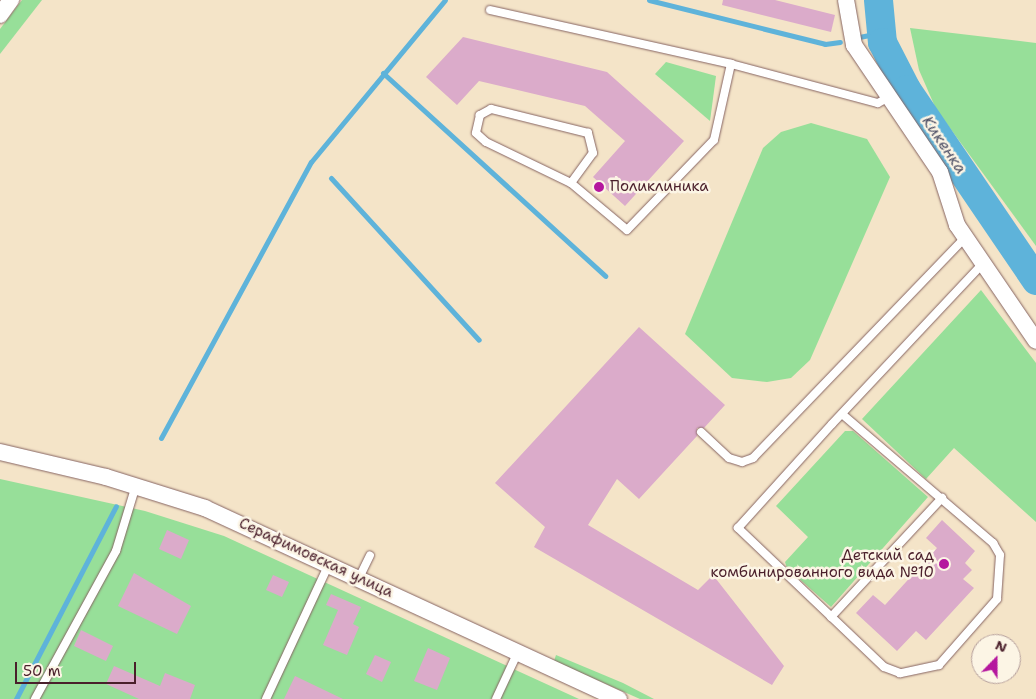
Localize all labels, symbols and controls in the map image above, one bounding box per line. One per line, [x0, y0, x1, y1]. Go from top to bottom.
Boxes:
water label: Кикенка [918, 112, 970, 178]
place label: Поликлиника [610, 178, 709, 196]
marker: Поликлиника [592, 180, 606, 194]
street label: Серафимовская улица [236, 514, 396, 602]
place label: Детский сад комбинированного вида №10 [711, 546, 934, 581]
marker: Детский сад комбинированного вида №10 [938, 558, 950, 570]
north arrow [971, 634, 1021, 684]
text: N [993, 636, 1010, 656]
scale bar [18, 652, 139, 684]
text: 50 m [23, 661, 61, 681]

